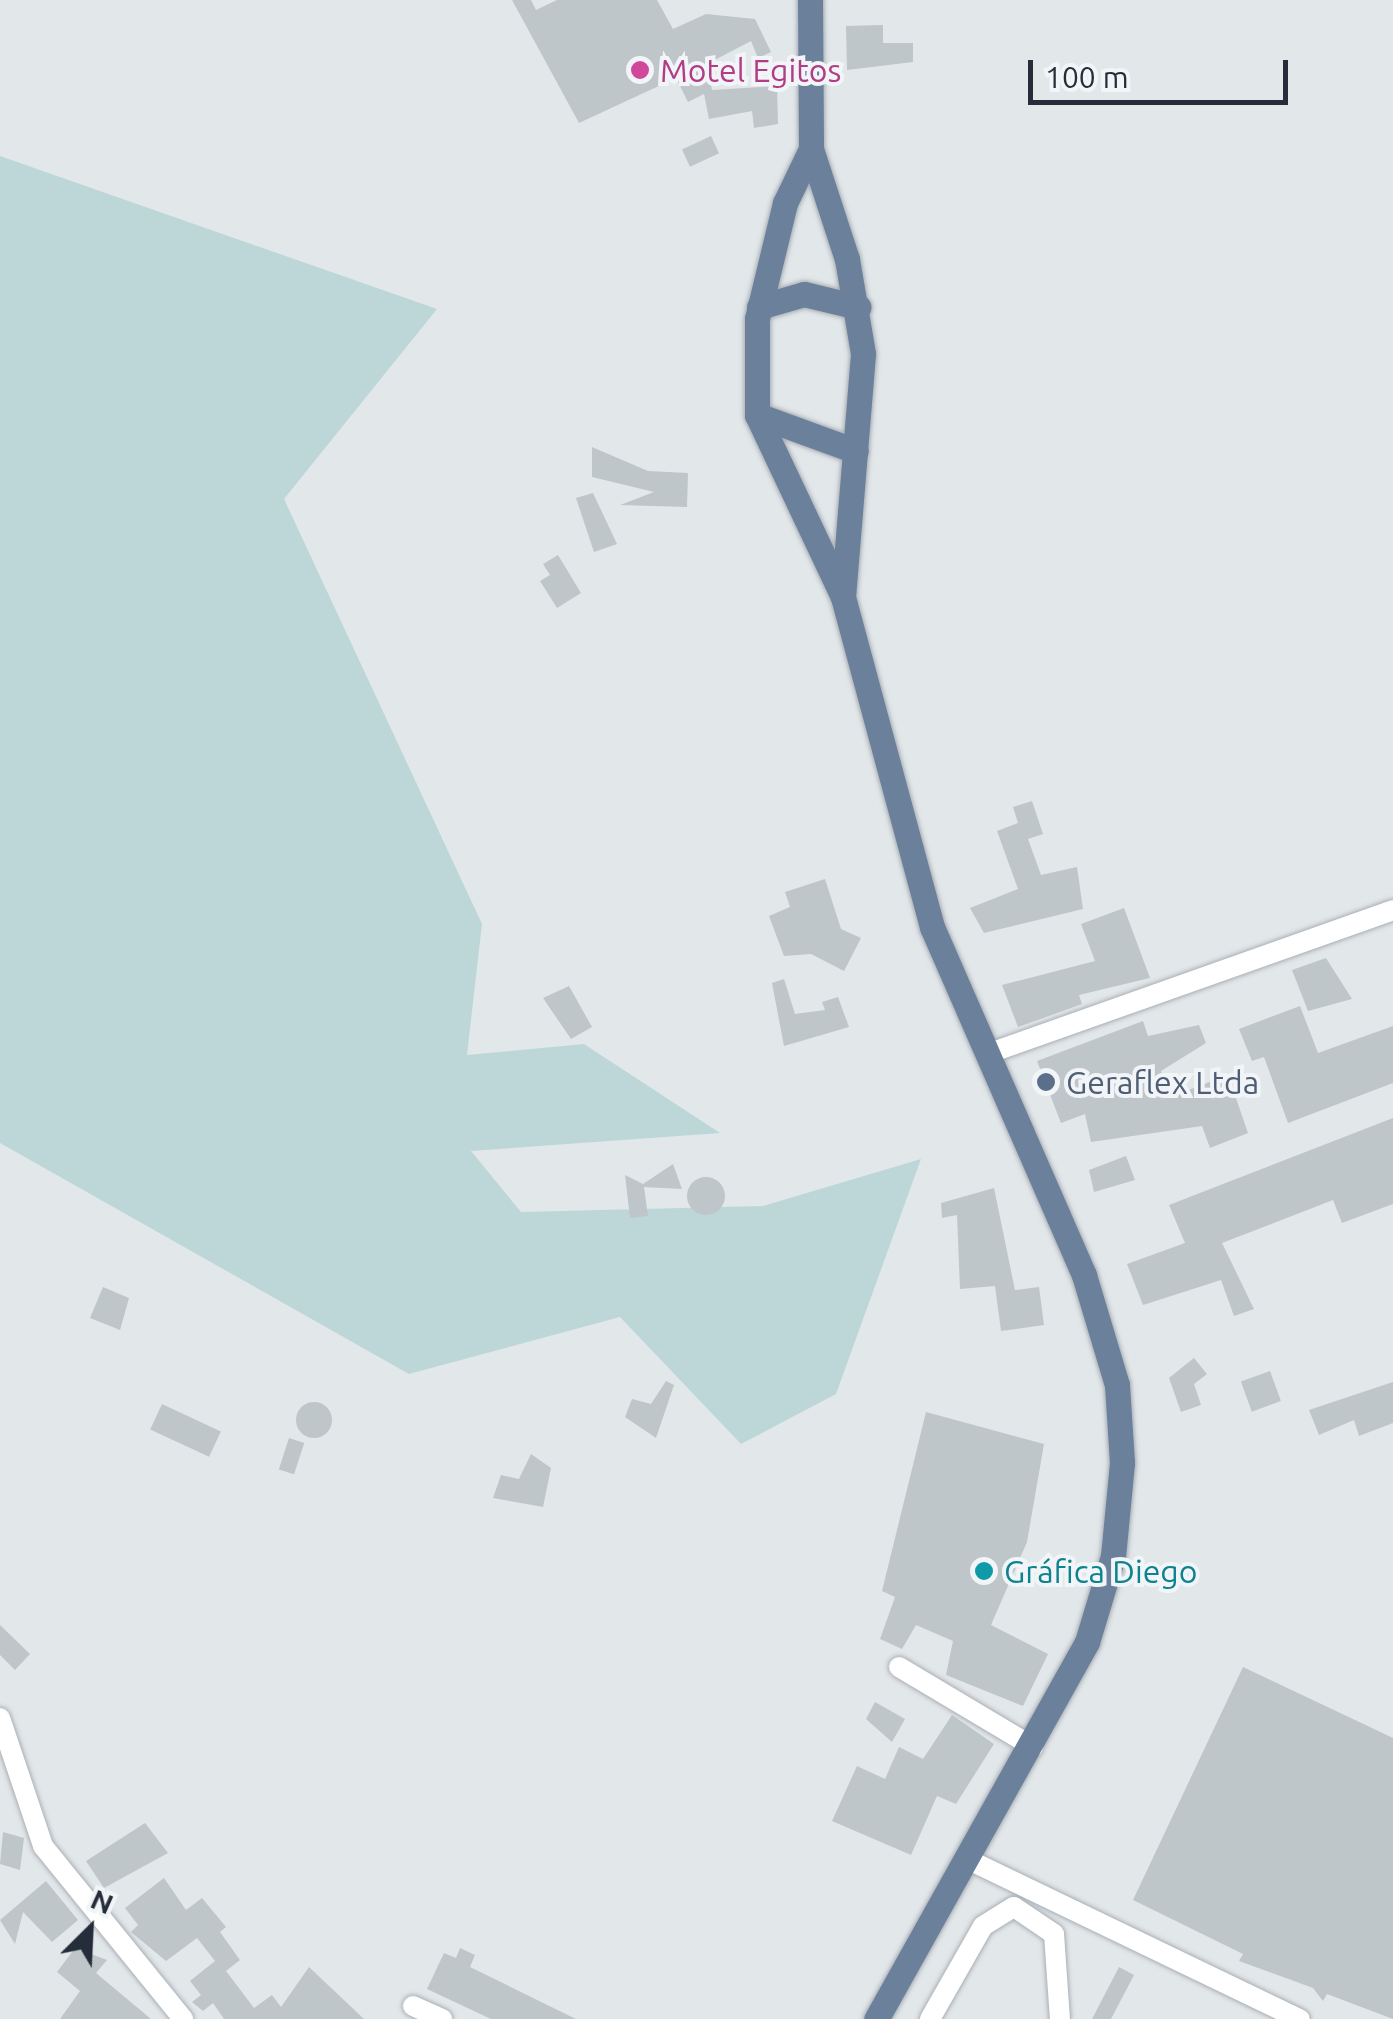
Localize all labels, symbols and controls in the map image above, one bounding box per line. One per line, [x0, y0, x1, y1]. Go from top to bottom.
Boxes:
scale bar [1033, 40, 1293, 102]
place label: Motel Egitos [660, 51, 841, 89]
marker: Motel Egitos [629, 59, 651, 81]
text: 100 m [1045, 60, 1129, 94]
place label: Geraflex Ltda [1066, 1063, 1259, 1101]
marker: Geraflex Ltda [1035, 1071, 1057, 1093]
place label: Gráfica Diego [1004, 1552, 1197, 1590]
marker: Gráfica Diego [973, 1560, 995, 1582]
north arrow [40, 1879, 140, 1979]
text: N [87, 1883, 118, 1920]

